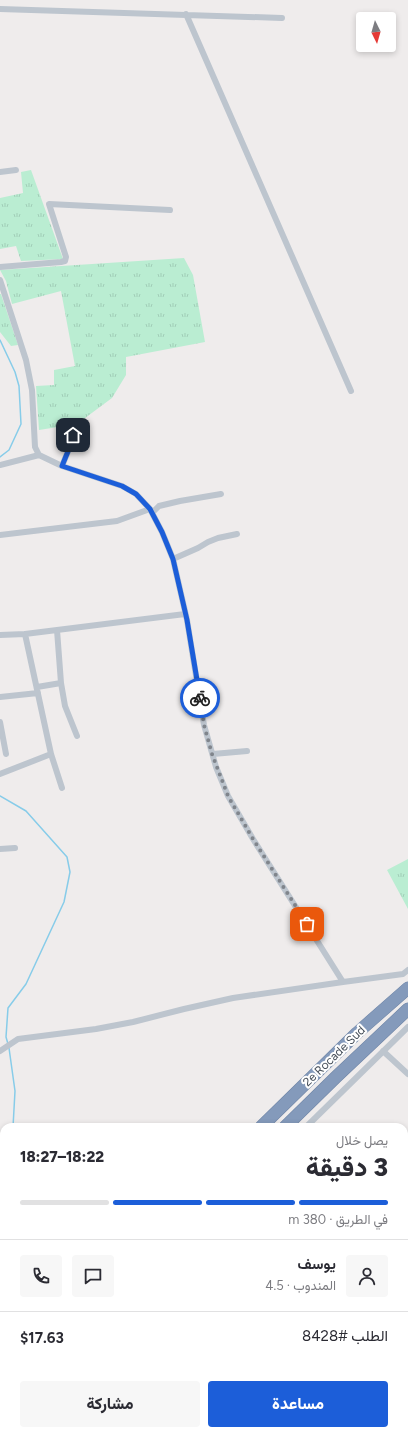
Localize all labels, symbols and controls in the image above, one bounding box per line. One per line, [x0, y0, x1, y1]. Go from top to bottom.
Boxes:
north arrow [356, 12, 396, 52]
map controls [356, 12, 396, 52]
pin [56, 418, 90, 452]
icon: home [62, 424, 84, 446]
courier [180, 678, 220, 718]
icon: bike [189, 687, 211, 709]
pin [290, 907, 324, 941]
icon: bag [296, 913, 318, 935]
street label: 2e Rocade Sud [300, 1023, 368, 1089]
text: يصل خلال [336, 1133, 388, 1148]
text: 18:22–18:27 [20, 1148, 104, 1166]
text: 3 دقيقة [306, 1151, 388, 1183]
text: في الطريق · 380 m [288, 1212, 388, 1227]
button: phone [20, 1255, 62, 1297]
button: chat [72, 1255, 114, 1297]
text: يوسف [298, 1255, 336, 1273]
button: person [346, 1255, 388, 1297]
text: المندوب · 4.5 [265, 1278, 336, 1293]
text: الطلب #8428 [302, 1327, 388, 1345]
text: $17.63 [20, 1329, 64, 1347]
button: مشاركة [20, 1381, 200, 1427]
button: مساعدة [208, 1381, 388, 1427]

